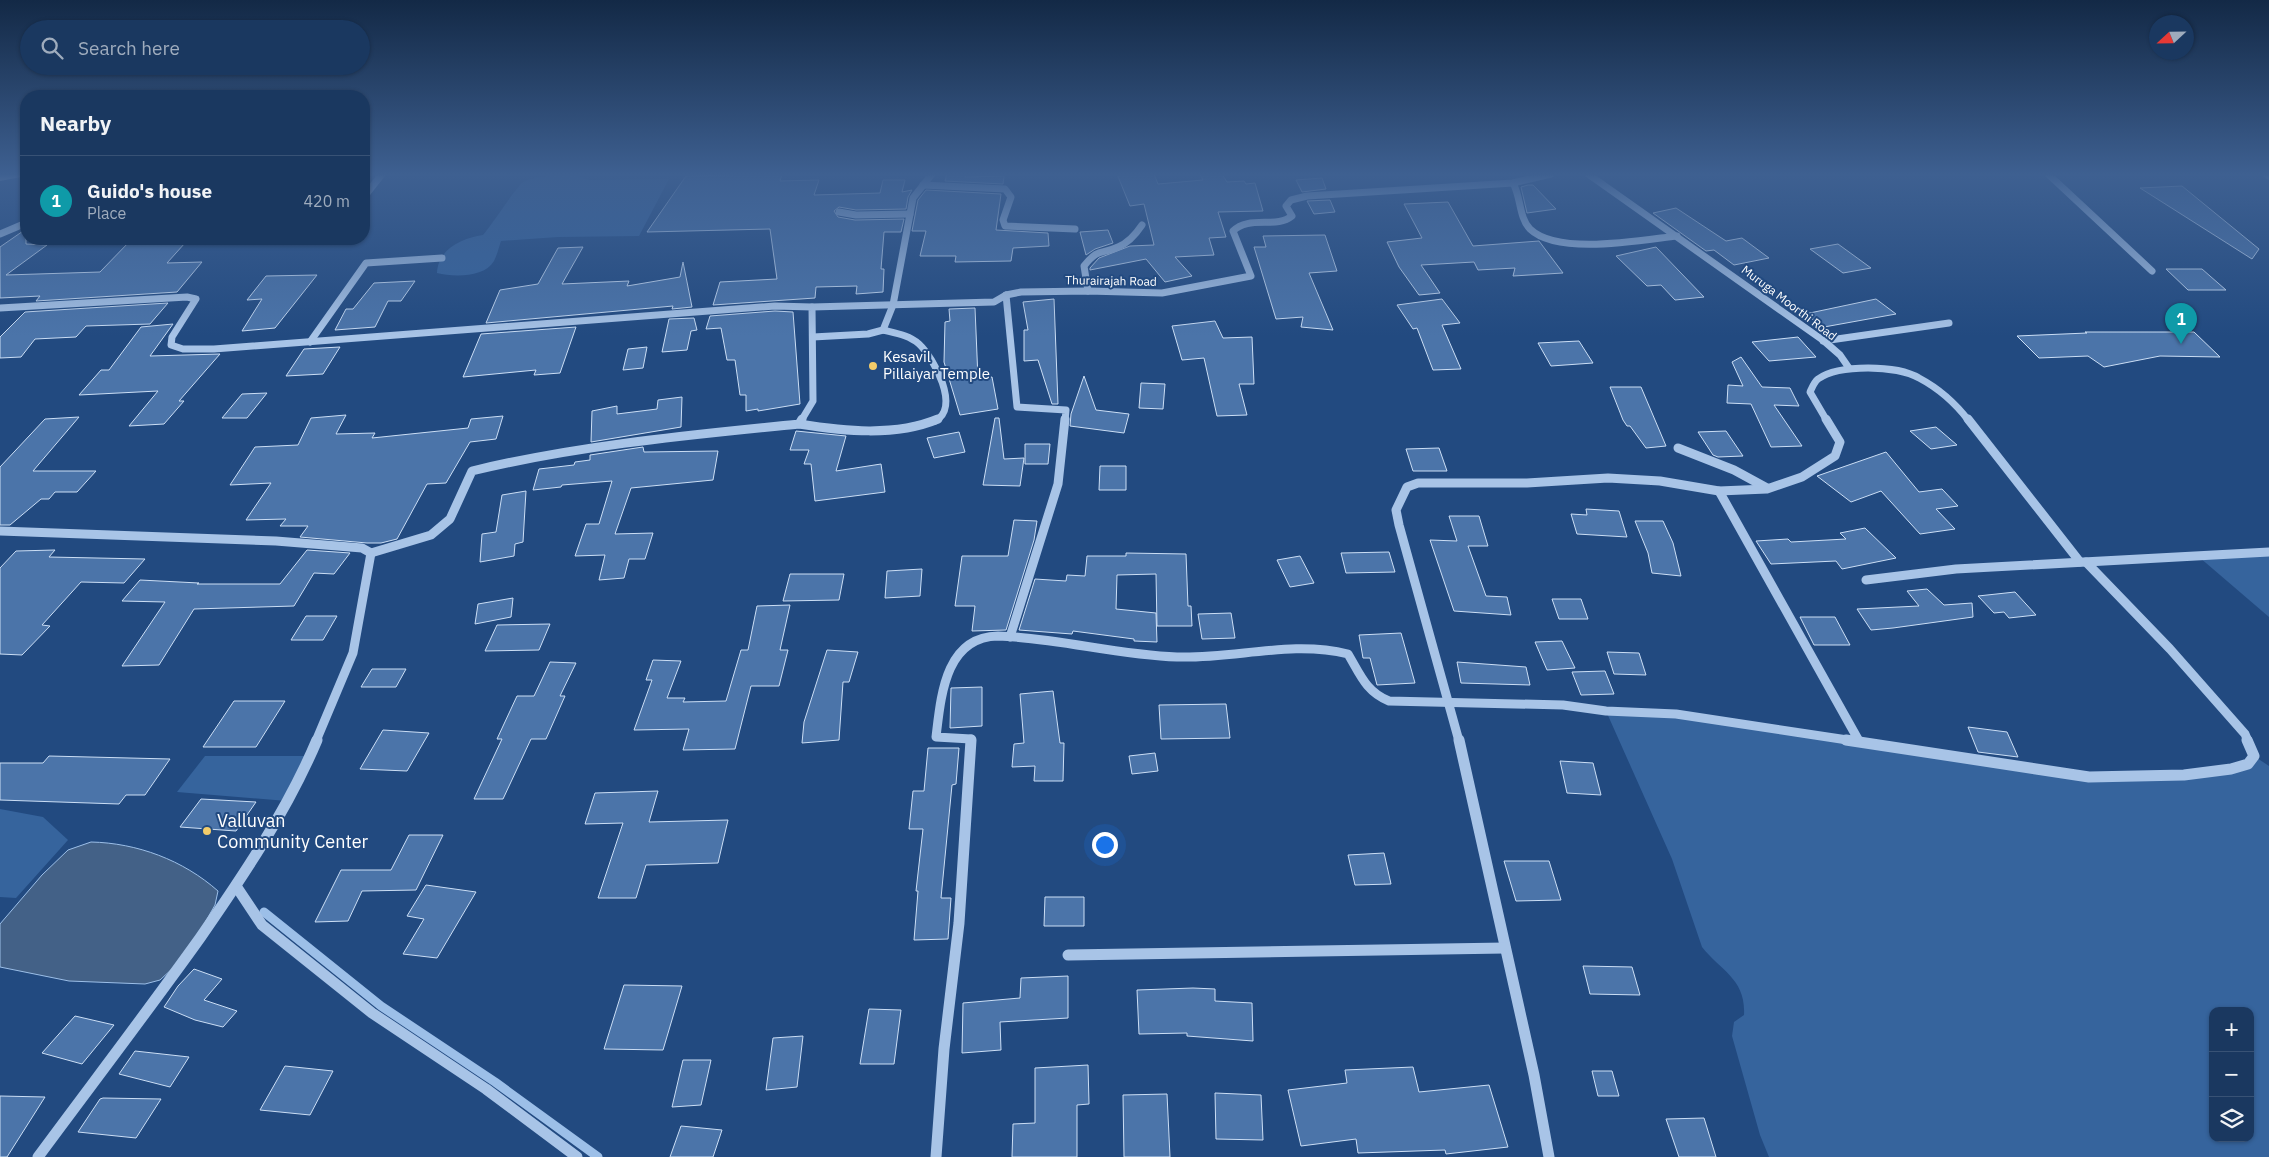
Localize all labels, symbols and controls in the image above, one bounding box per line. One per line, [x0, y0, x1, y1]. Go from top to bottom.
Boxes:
north arrow [2149, 15, 2194, 60]
search box [20, 20, 370, 75]
icon: search [38, 34, 66, 62]
text: Search here [78, 36, 180, 60]
text: Nearby [40, 109, 111, 137]
text: Guido's house [87, 179, 212, 203]
text: 1 [51, 191, 61, 211]
text: 420 m [303, 191, 350, 211]
text: Place [87, 203, 126, 223]
street label: Muruga Moorthi Road [1739, 262, 1840, 343]
street label: Thurairajah Road [1065, 272, 1157, 289]
pin: 1 [2165, 303, 2197, 344]
place label: Kesavil Pillaiyar Temple [883, 347, 990, 383]
marker: Kesavil Pillaiyar Temple [867, 360, 879, 372]
place label: Valluvan Community Center [217, 809, 369, 853]
marker: Valluvan Community Center [201, 825, 213, 837]
your location [1092, 832, 1118, 858]
map controls [2209, 1007, 2254, 1142]
button: + [2209, 1007, 2254, 1052]
button: − [2209, 1052, 2254, 1097]
button: layers [2209, 1097, 2254, 1142]

